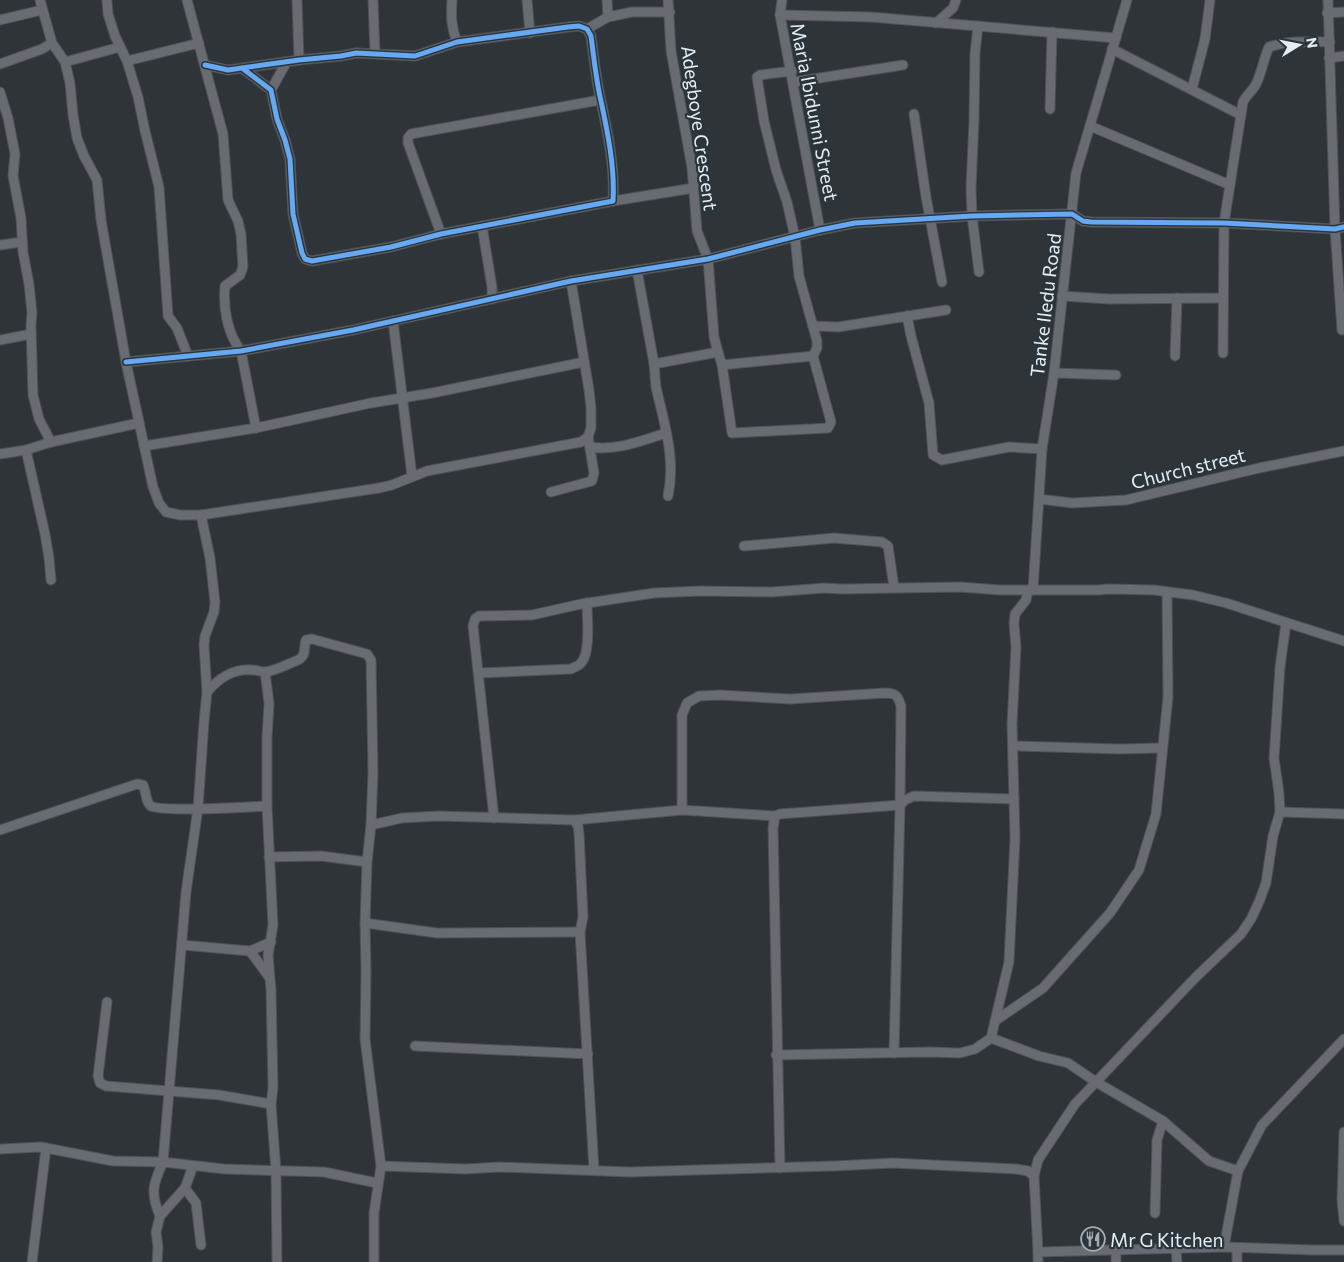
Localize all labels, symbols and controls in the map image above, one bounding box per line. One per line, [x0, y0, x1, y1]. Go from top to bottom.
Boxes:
north arrow [1274, 20, 1324, 70]
street label: Maria Ibidunni Street [786, 21, 844, 203]
text: N [1303, 36, 1322, 49]
street label: Adegboye Crescent [677, 44, 723, 212]
street label: Tanke Iledu Road [1025, 232, 1065, 378]
street label: Church street [1128, 443, 1248, 493]
restaurant icon: Mr G Kitchen [1080, 1226, 1106, 1252]
place label: Mr G Kitchen [1110, 1228, 1223, 1251]

